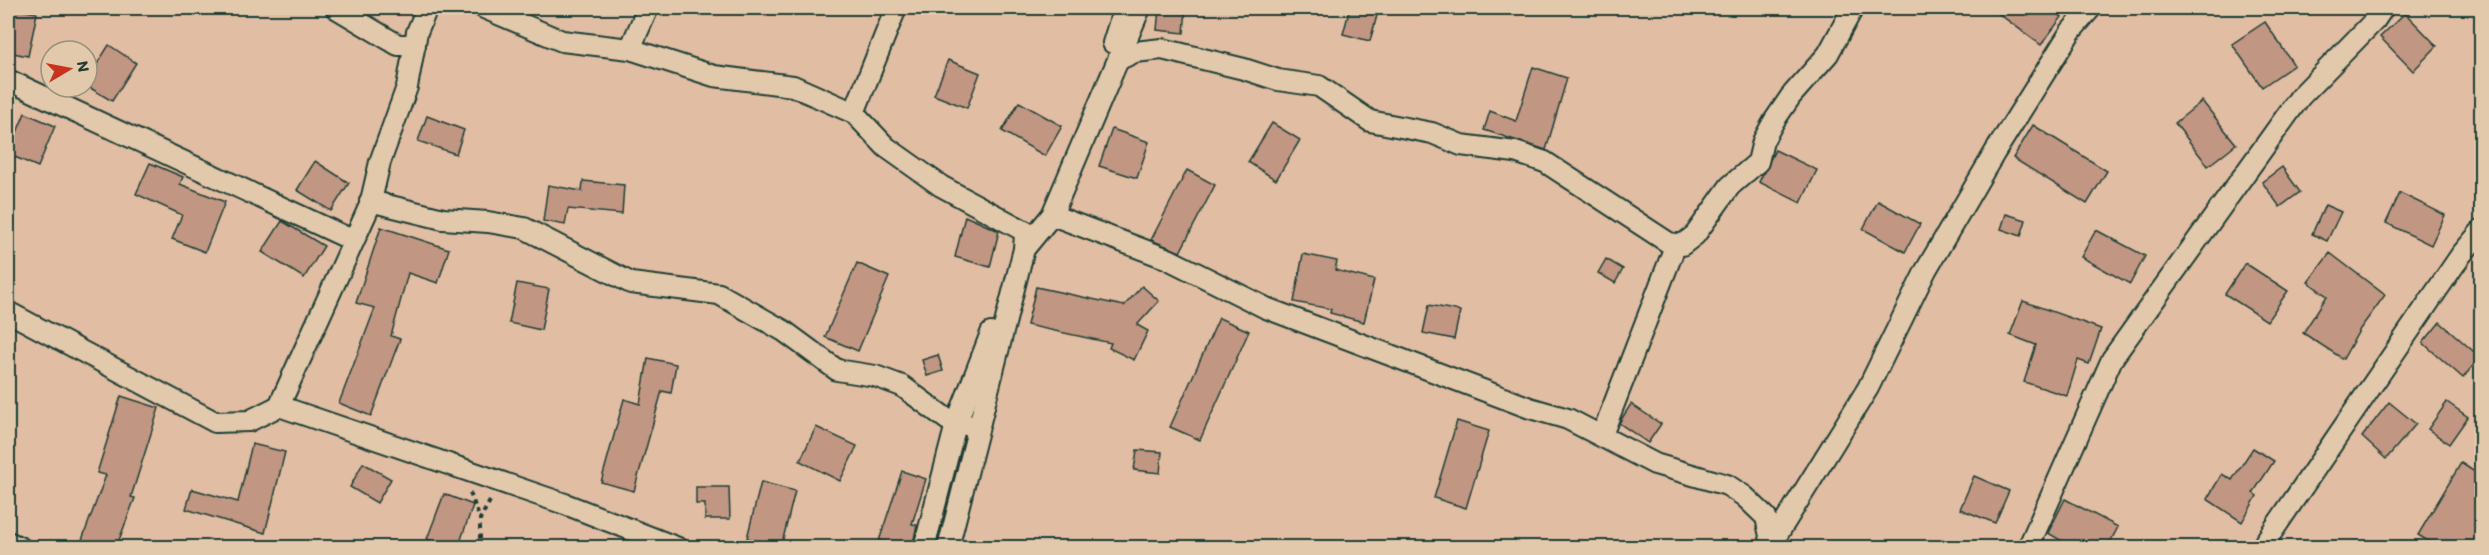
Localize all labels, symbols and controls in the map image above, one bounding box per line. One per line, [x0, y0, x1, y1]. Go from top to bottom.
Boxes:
north arrow [39, 39, 99, 99]
text: N [73, 60, 94, 73]

